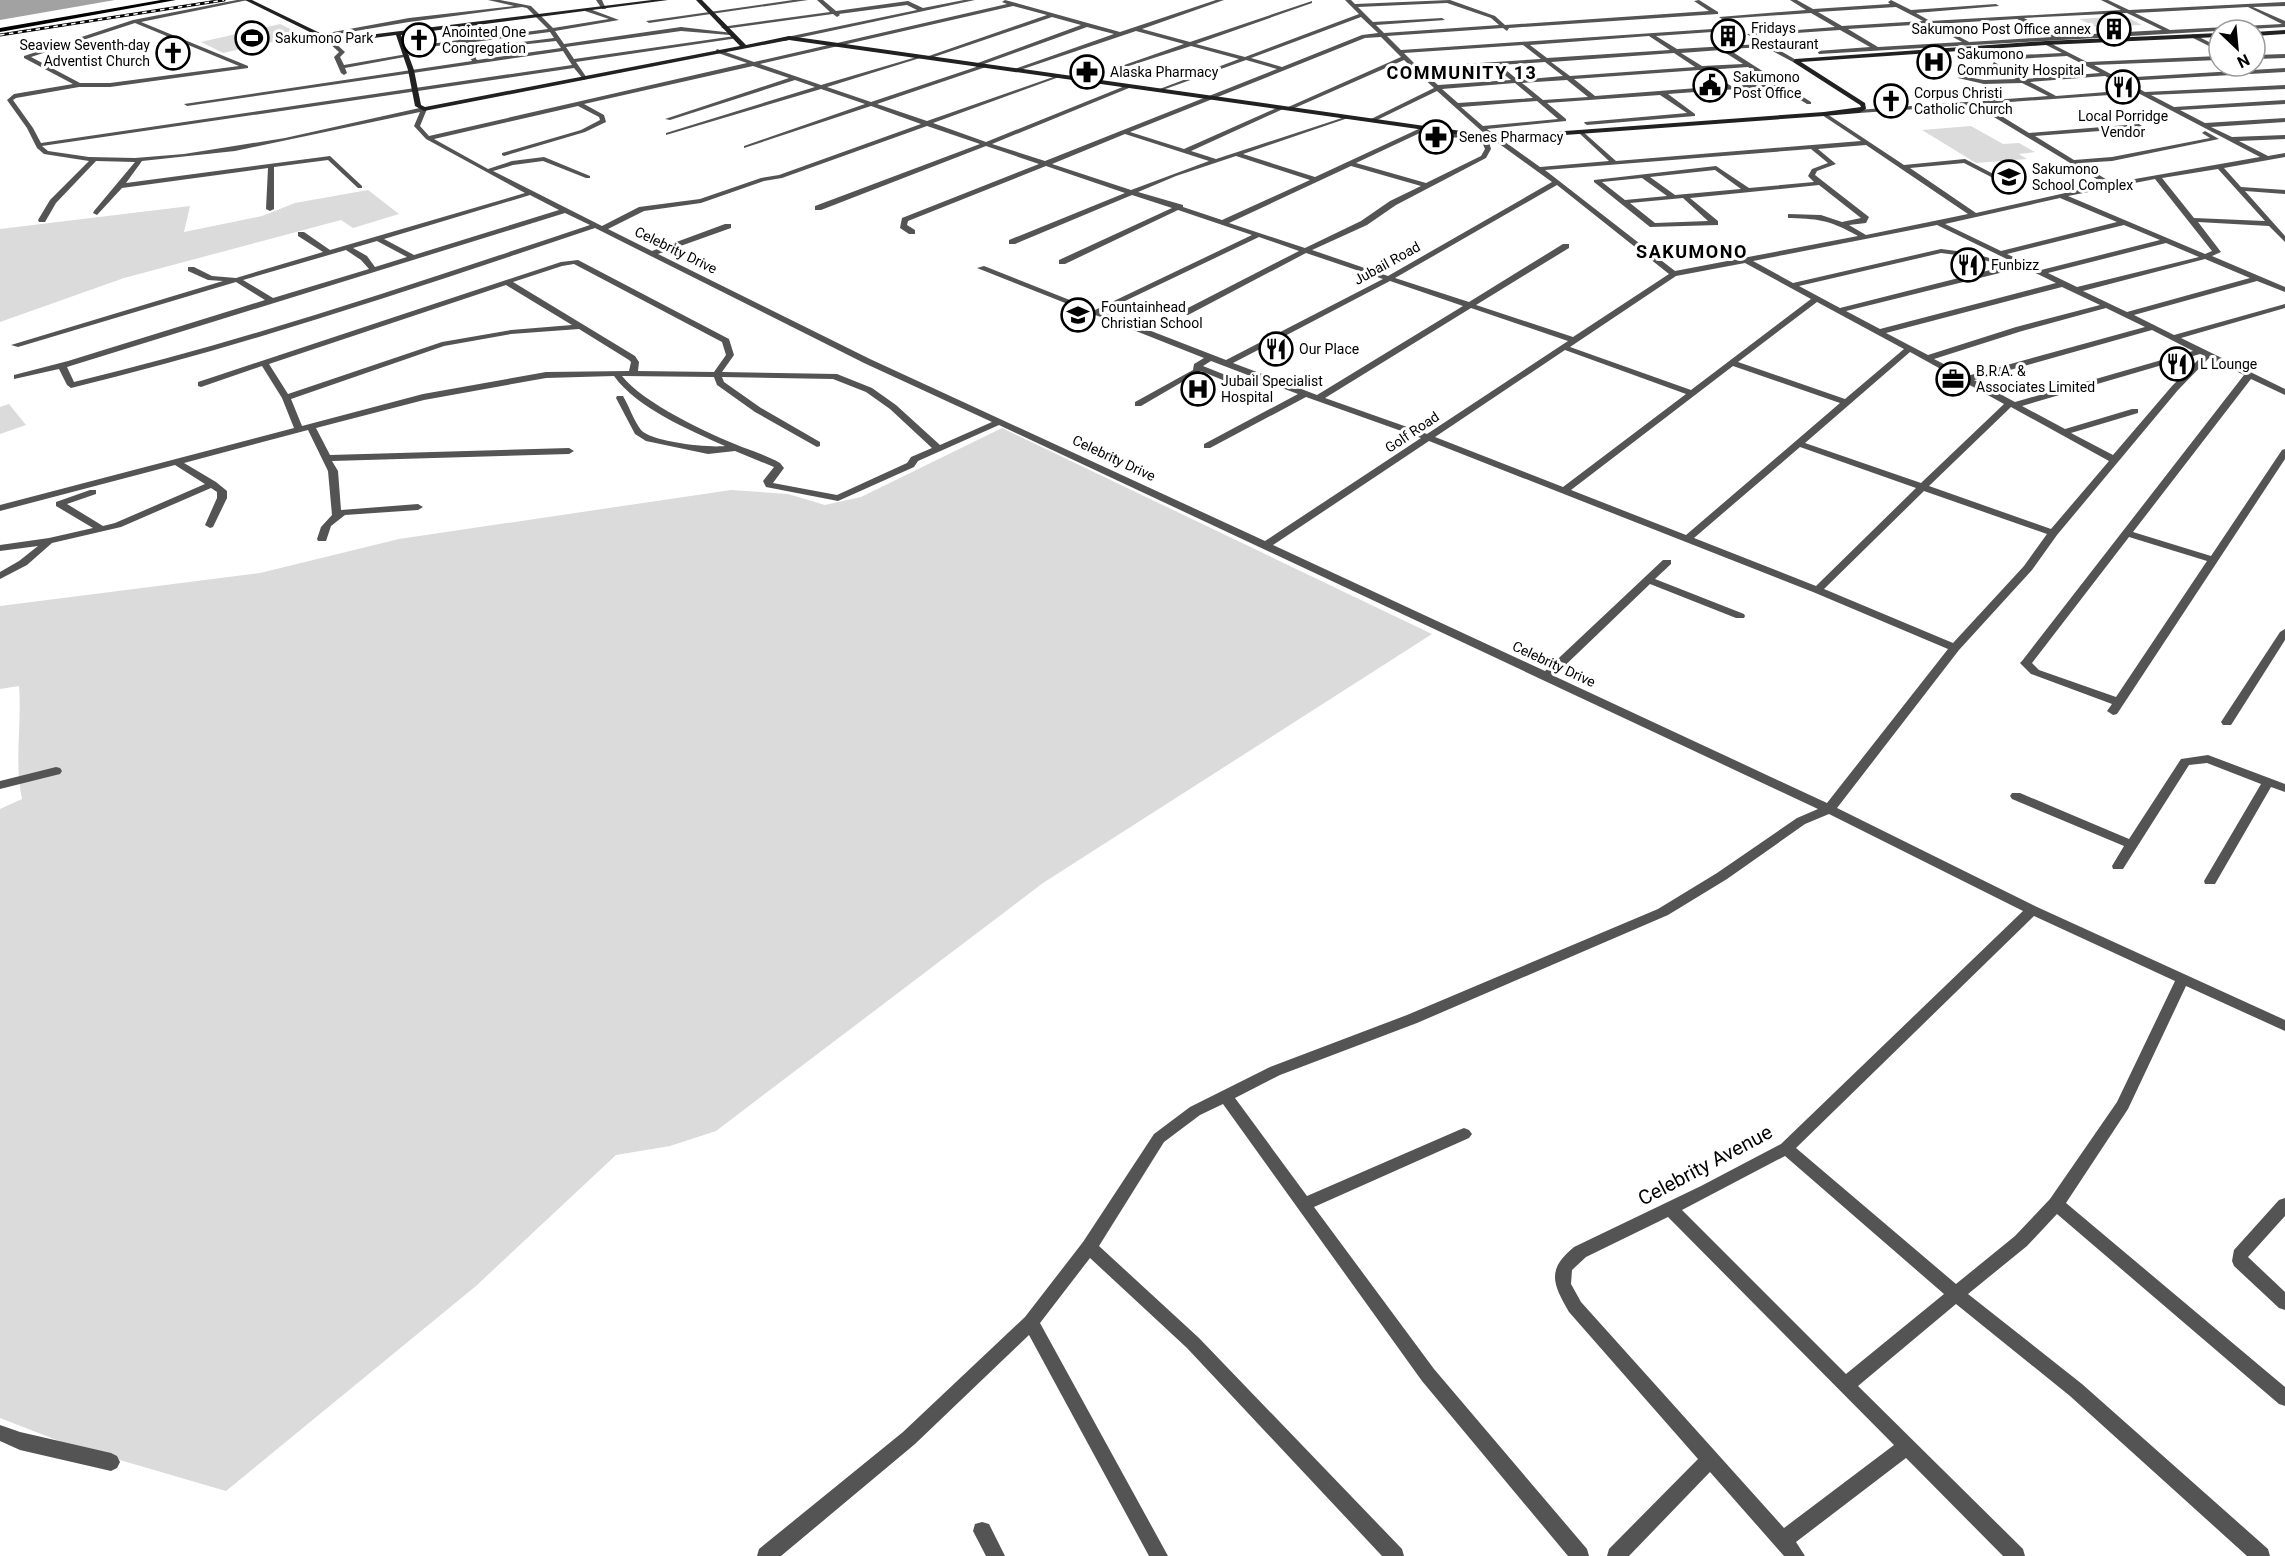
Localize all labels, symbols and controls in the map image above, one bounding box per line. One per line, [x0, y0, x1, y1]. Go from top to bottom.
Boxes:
building icon: Sakumono Post Office annex [2096, 11, 2132, 47]
building icon: Fridays Restaurant [1710, 18, 1746, 54]
north arrow [2207, 18, 2267, 78]
sports icon: Sakumono Park [234, 20, 270, 56]
place label: Fridays Restaurant [1751, 20, 1819, 52]
place label: Sakumono Post Office annex [1912, 21, 2091, 37]
church icon: Anointed One Congregation [401, 22, 437, 58]
place label: Anointed One Congregation [442, 24, 526, 56]
place label: Sakumono Park [275, 30, 374, 46]
church icon: Seaview Seventh-day Adventist Church [155, 35, 191, 71]
place label: Seaview Seventh-day Adventist Church [19, 37, 150, 69]
hospital icon: Sakumono Community Hospital [1916, 44, 1952, 80]
place label: Sakumono Community Hospital [1957, 46, 2084, 78]
text: N [2234, 50, 2253, 72]
pharmacy icon: Alaska Pharmacy [1069, 54, 1105, 90]
district label: COMMUNITY 13 [1387, 62, 1537, 83]
place label: Alaska Pharmacy [1110, 64, 1219, 80]
public building icon: Sakumono Post Office [1692, 67, 1728, 103]
place label: Sakumono Post Office [1733, 69, 1801, 101]
restaurant icon: Local Porridge Vendor [2105, 69, 2141, 105]
church icon: Corpus Christi Catholic Church [1873, 83, 1909, 119]
place label: Corpus Christi Catholic Church [1914, 85, 2013, 117]
place label: Local Porridge Vendor [2078, 108, 2168, 140]
pharmacy icon: Senes Pharmacy [1418, 119, 1454, 155]
place label: Senes Pharmacy [1459, 129, 1564, 145]
school or university icon: Sakumono School Complex [1991, 159, 2027, 195]
place label: Sakumono School Complex [2032, 161, 2133, 193]
street label: Celebrity Drive [632, 223, 720, 277]
street label: Jubail Road [1351, 238, 1423, 288]
district label: SAKUMONO [1636, 241, 1748, 262]
restaurant icon: Funbizz [1950, 247, 1986, 283]
place label: Funbizz [1991, 257, 2039, 273]
school or university icon: Fountainhead Christian School [1060, 297, 1096, 333]
place label: Fountainhead Christian School [1101, 299, 1203, 331]
restaurant icon: Our Place [1258, 331, 1294, 367]
place label: Our Place [1299, 341, 1359, 357]
restaurant icon: L Lounge [2159, 346, 2195, 382]
place label: L Lounge [2200, 356, 2257, 372]
office icon: B.R.A. & Associates Limited [1935, 361, 1971, 397]
place label: B.R.A. & Associates Limited [1976, 363, 2095, 395]
hospital icon: Jubail Specialist Hospital [1180, 371, 1216, 407]
place label: Jubail Specialist Hospital [1221, 373, 1323, 405]
street label: Golf Road [1382, 408, 1442, 456]
street label: Celebrity Drive [1070, 432, 1158, 484]
street label: Celebrity Drive [1510, 638, 1598, 690]
street label: Celebrity Avenue [1634, 1120, 1776, 1210]

